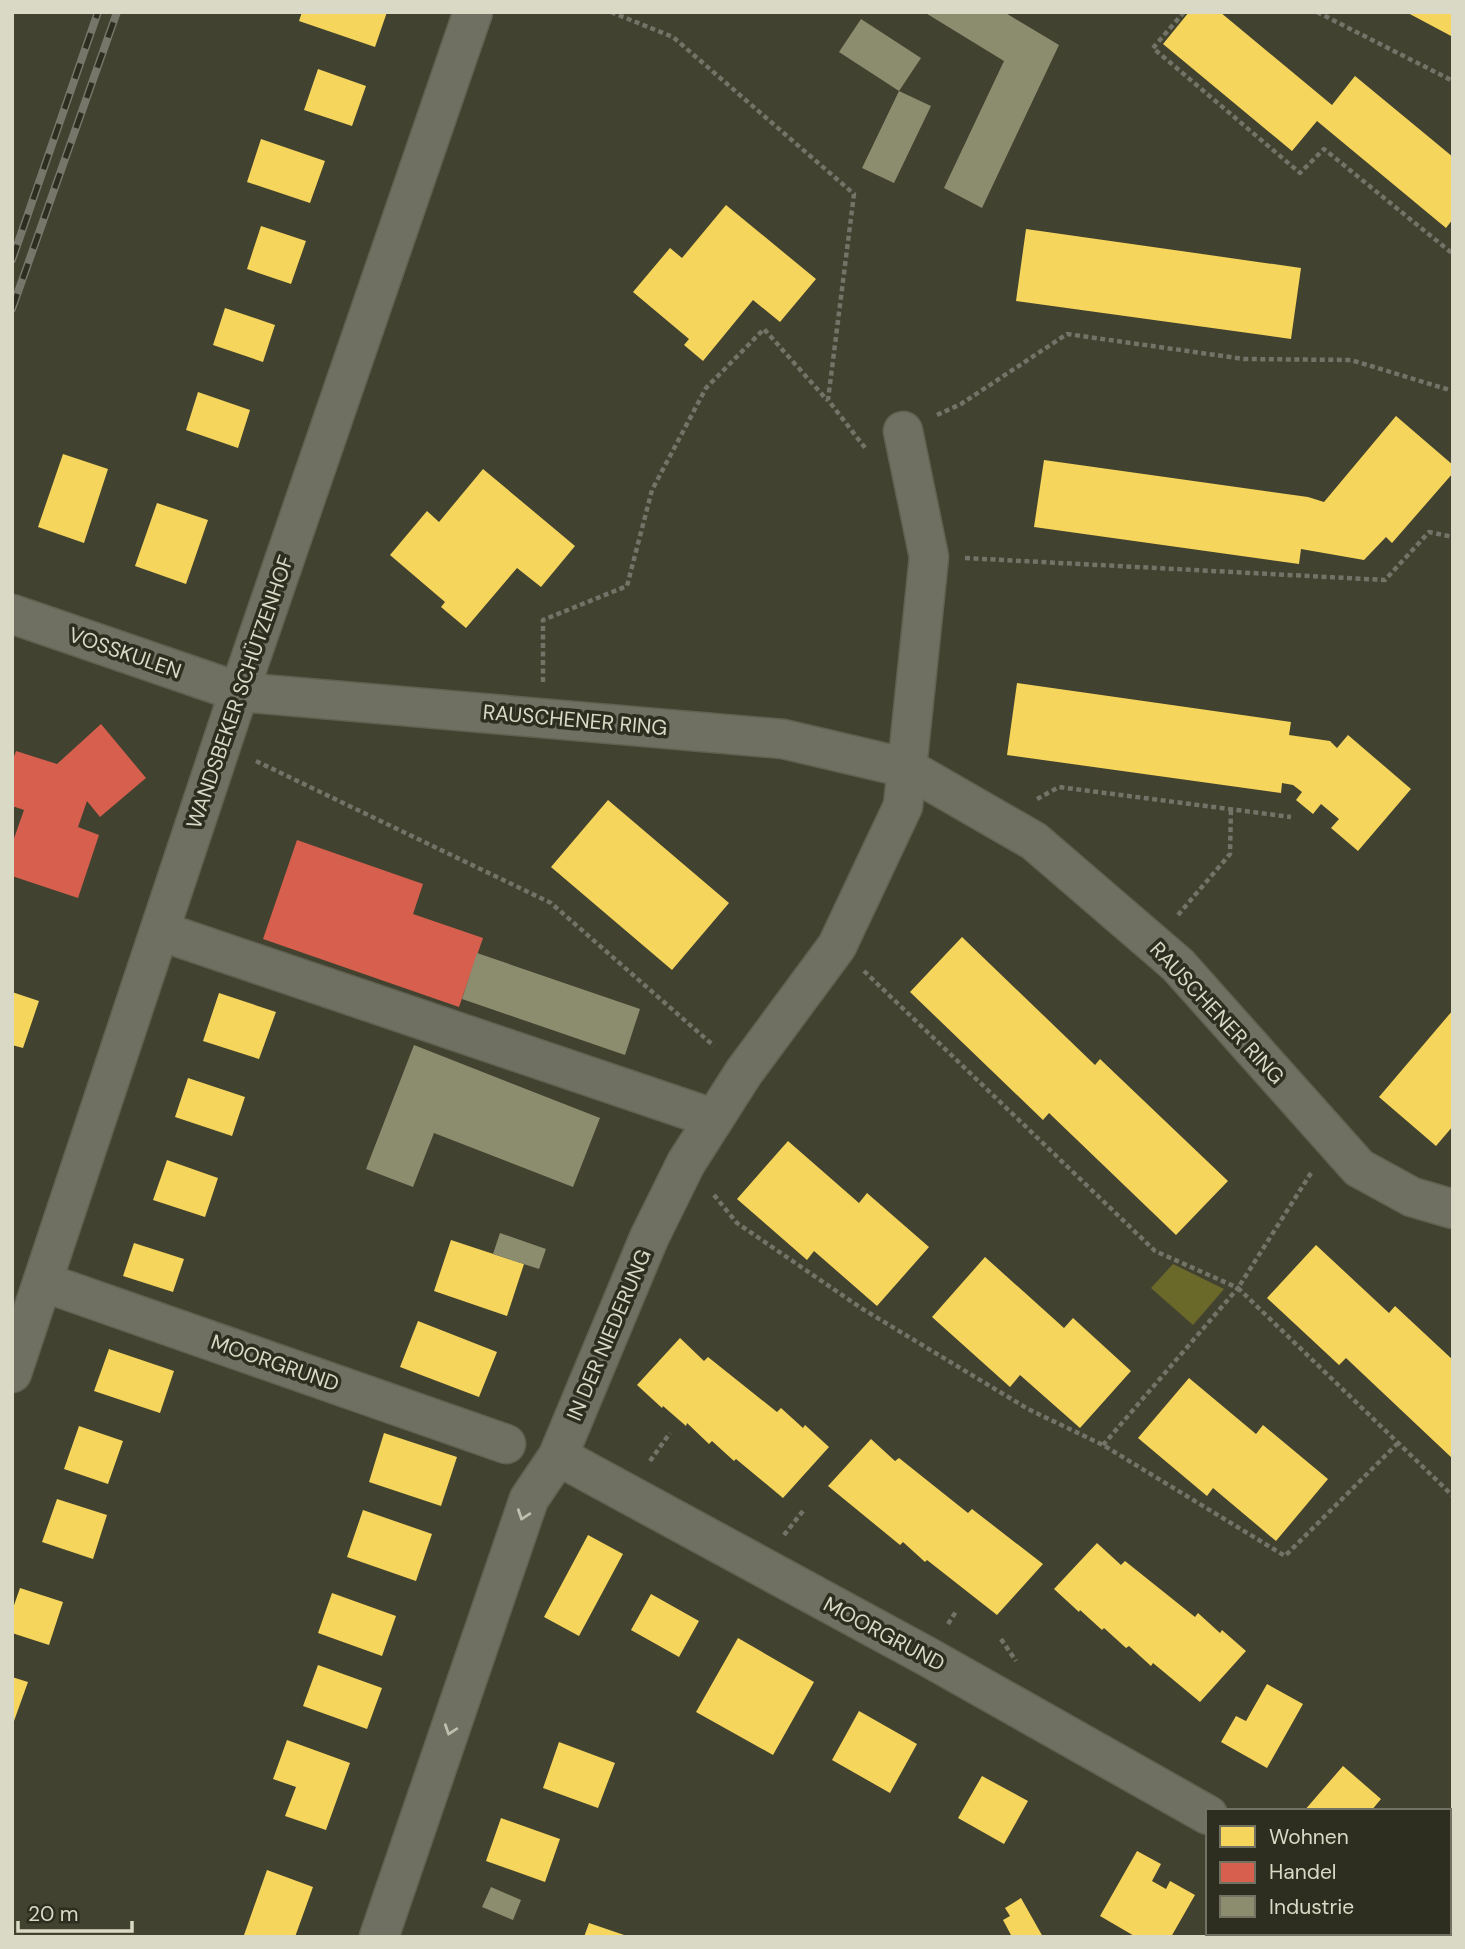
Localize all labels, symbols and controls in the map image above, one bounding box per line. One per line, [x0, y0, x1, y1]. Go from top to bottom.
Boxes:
street label: WANDSBEKER SCHÜTZENHOF [180, 552, 300, 832]
street label: VOSSKULEN [65, 621, 185, 685]
street label: RAUSCHENER RING [482, 698, 668, 742]
street label: RAUSCHENER RING [1144, 936, 1290, 1090]
street label: IN DER NIEDERUNG [560, 1245, 658, 1425]
street label: MOORGRUND [207, 1328, 343, 1398]
one-way arrow [517, 1508, 531, 1520]
street label: MOORGRUND [818, 1590, 950, 1678]
one-way arrow [444, 1723, 458, 1735]
legend [1206, 1809, 1451, 1935]
text: Wohnen [1269, 1823, 1349, 1851]
text: Handel [1269, 1858, 1337, 1886]
scale bar [18, 1890, 131, 1934]
text: Industrie [1269, 1893, 1354, 1921]
text: 20 m [28, 1900, 79, 1928]

